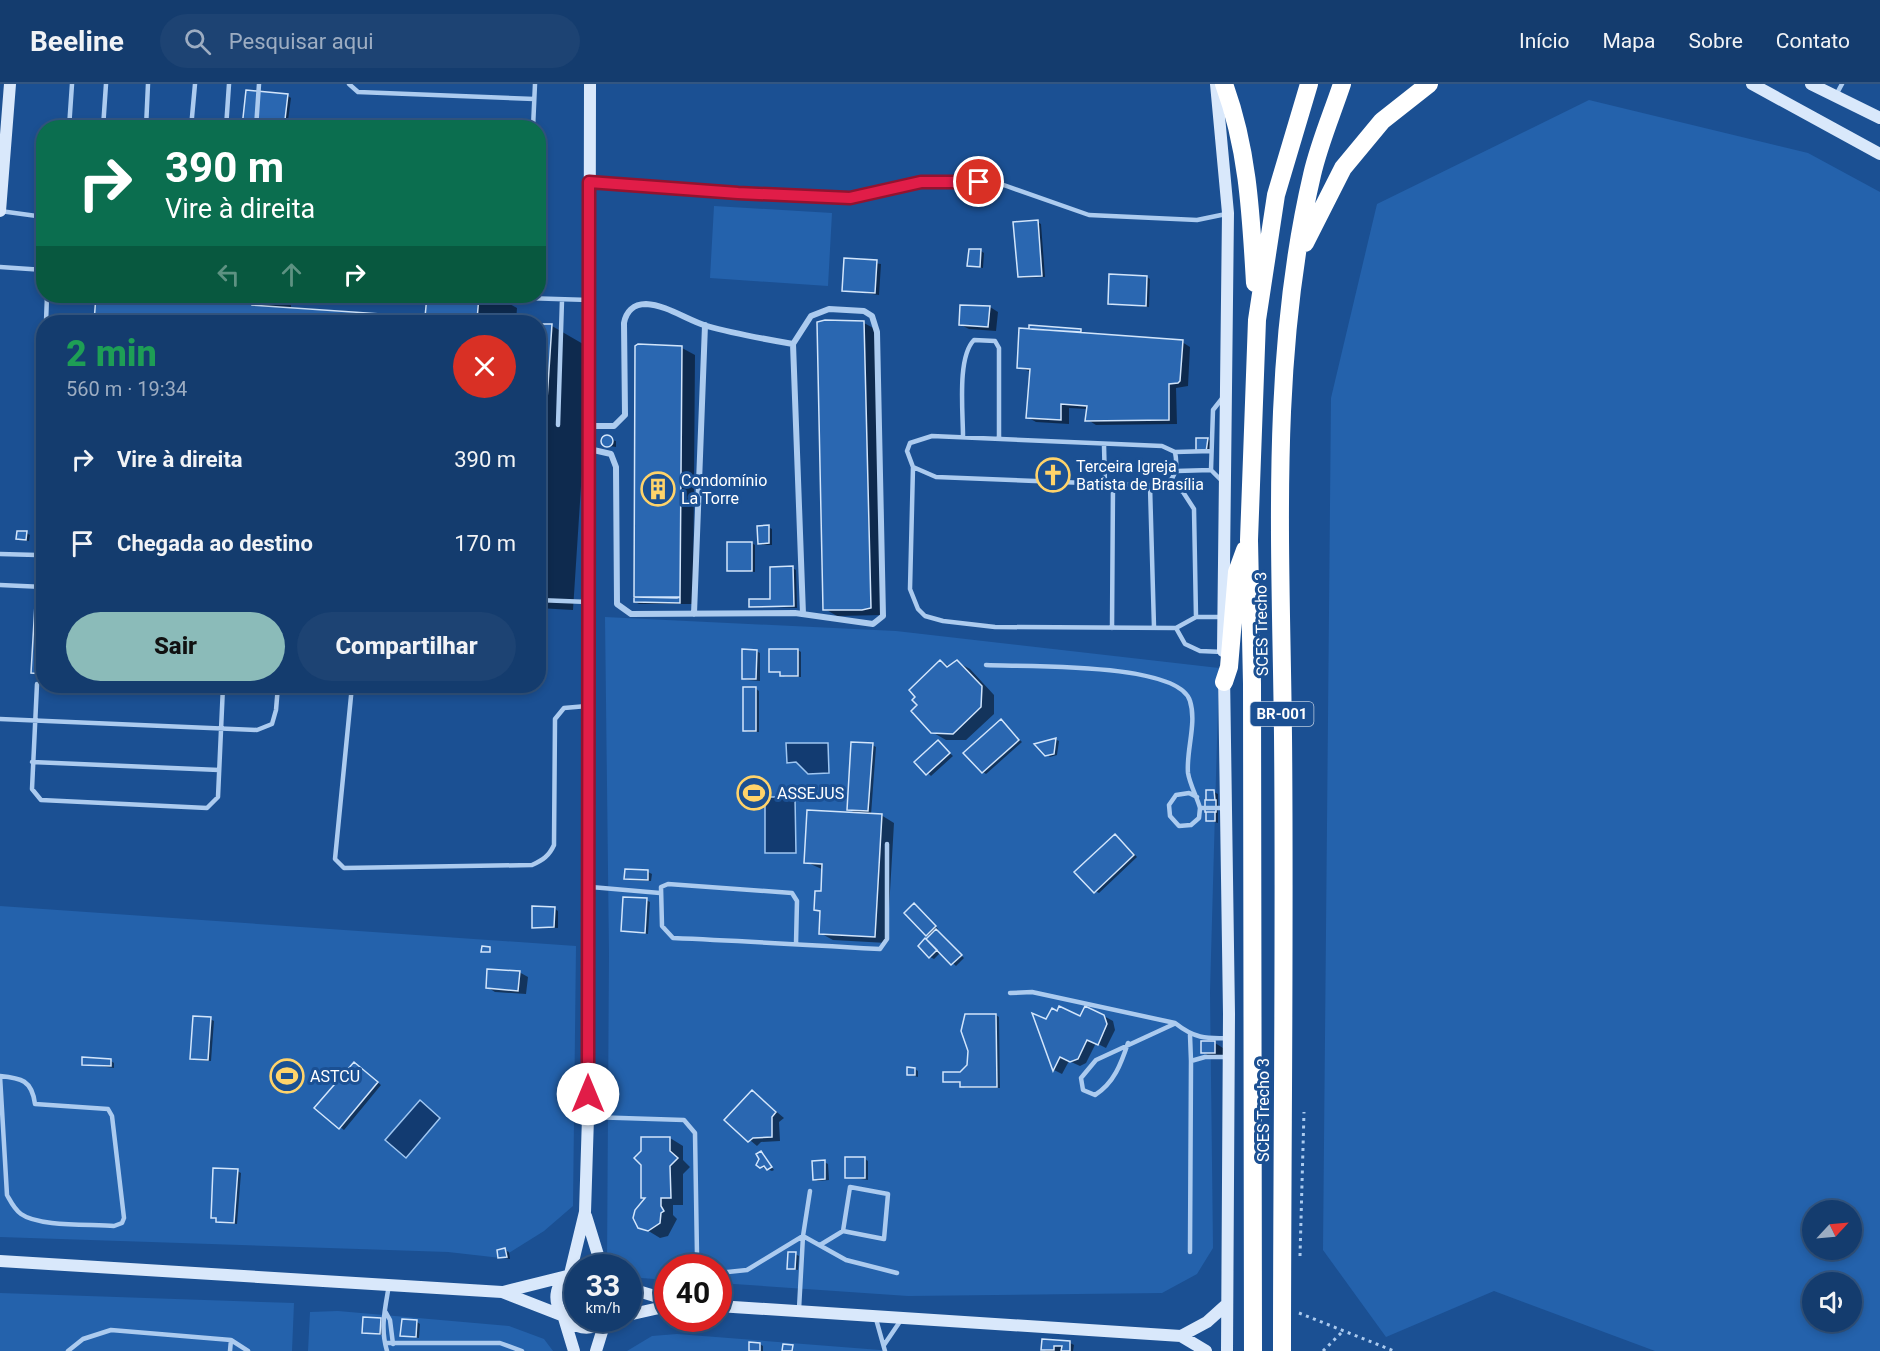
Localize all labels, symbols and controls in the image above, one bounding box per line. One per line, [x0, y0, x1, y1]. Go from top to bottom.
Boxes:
search box [160, 14, 580, 68]
text: Beeline [30, 25, 124, 58]
icon: search [181, 25, 214, 58]
text: Pesquisar aqui [229, 29, 374, 54]
text: Início [1519, 29, 1570, 53]
text: Mapa [1603, 29, 1656, 53]
text: Sobre [1689, 29, 1743, 53]
text: Contato [1776, 29, 1850, 53]
text: 390 m [165, 143, 284, 192]
icon: right [66, 144, 144, 222]
pin [953, 156, 1004, 207]
icon: arrive [962, 165, 995, 198]
text: Vire à direita [165, 193, 315, 225]
icon: left [212, 258, 245, 291]
icon: ahead [275, 258, 308, 291]
icon: right [338, 258, 371, 291]
text: 2 min [66, 333, 157, 375]
button: close [453, 335, 516, 398]
text: 560 m · 19:34 [66, 377, 187, 401]
icon: right [66, 443, 99, 476]
text: Vire à direita [117, 447, 243, 472]
text: 390 m [454, 447, 516, 472]
church icon: Terceira Igreja Batista de Brasília [1035, 457, 1071, 493]
place label: Terceira Igreja Batista de Brasília [1076, 457, 1204, 494]
building icon: Condomínio La Torre [640, 471, 676, 507]
place label: Condomínio La Torre [681, 471, 767, 508]
icon: arrive [66, 527, 99, 560]
text: Chegada ao destino [117, 531, 313, 556]
text: 170 m [454, 531, 516, 556]
street label: SCES Trecho 3 [1251, 572, 1272, 676]
button: Sair [66, 612, 285, 681]
button: Compartilhar [297, 612, 516, 681]
road number: BR-001 [1250, 702, 1314, 726]
sports icon: ASSEJUS [736, 775, 772, 811]
place label: ASSEJUS [777, 784, 844, 803]
sports icon: ASTCU [269, 1058, 305, 1094]
street label: SCES Trecho 3 [1254, 1058, 1273, 1162]
position arrow [556, 1062, 620, 1126]
place label: ASTCU [310, 1067, 360, 1086]
north arrow [1802, 1200, 1862, 1260]
map controls [1802, 1200, 1862, 1332]
speed limit sign: 40 [654, 1254, 732, 1332]
text: 33 [586, 1268, 620, 1303]
button: sound [1802, 1272, 1862, 1332]
text: km/h [585, 1299, 621, 1317]

